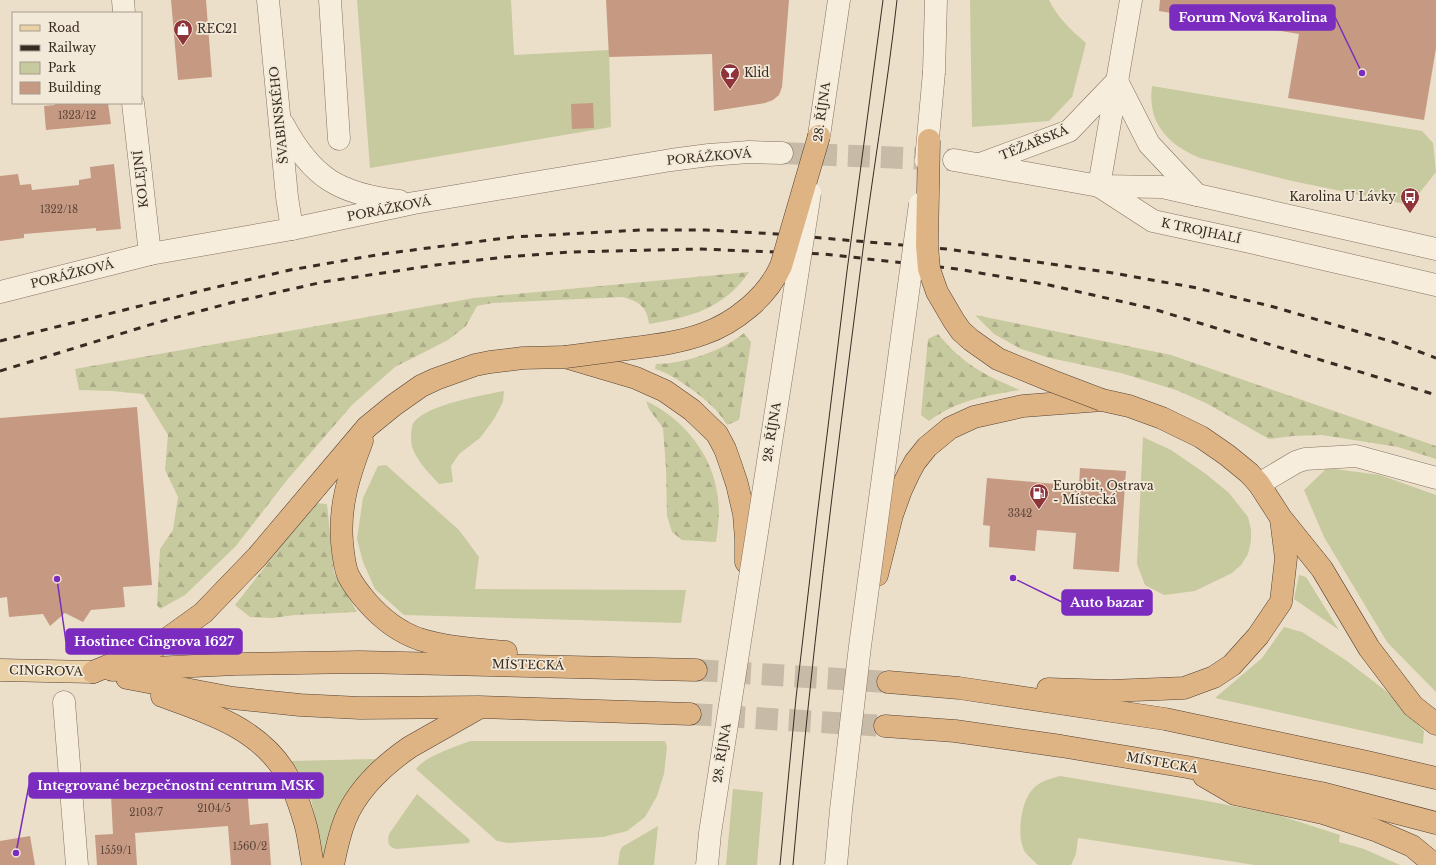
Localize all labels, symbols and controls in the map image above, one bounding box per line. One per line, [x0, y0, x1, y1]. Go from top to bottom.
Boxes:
callout: Forum Nová Karolina [1170, 5, 1335, 30]
text: Forum Nová Karolina [1179, 9, 1328, 26]
legend [12, 12, 142, 104]
shop icon: REC21 [172, 18, 194, 46]
text: Road [48, 20, 80, 35]
place label: REC21 [197, 21, 238, 36]
text: Railway [48, 40, 97, 55]
text: Park [48, 60, 76, 75]
bar icon: Klid [719, 62, 741, 90]
street label: ŠVABINSKÉHO [265, 65, 291, 165]
place label: Klid [744, 65, 769, 80]
text: Building [48, 80, 102, 95]
street label: 28. ŘÍJNA [809, 80, 833, 143]
house number: 1323/12 [58, 109, 96, 122]
street label: TĚŽAŘSKÁ [997, 121, 1071, 163]
street label: PORÁŽKOVÁ [666, 144, 753, 168]
street label: KOLEJNÍ [129, 149, 151, 209]
bus stop icon: Karolina U Lávky [1399, 186, 1421, 214]
place label: Karolina U Lávky [1289, 189, 1396, 204]
street label: PORÁŽKOVÁ [346, 192, 433, 224]
house number: 1322/18 [40, 203, 78, 216]
street label: K TROJHALÍ [1160, 214, 1243, 246]
street label: PORÁŽKOVÁ [29, 255, 116, 291]
street label: 28. ŘÍJNA [758, 400, 784, 463]
place label: Eurobit, Ostrava - Místecká [1053, 478, 1154, 507]
fuel station icon: Eurobit, Ostrava - Místecká [1028, 482, 1050, 510]
house number: 3342 [1008, 507, 1032, 520]
callout: Auto bazar [1062, 590, 1152, 615]
text: Auto bazar [1069, 594, 1144, 611]
callout: Hostinec Cingrova 1627 [66, 629, 242, 654]
text: Hostinec Cingrova 1627 [74, 633, 234, 650]
street label: MÍSTECKÁ [492, 655, 565, 673]
street label: CINGROVA [9, 662, 84, 679]
street label: 28. ŘÍJNA [708, 721, 734, 784]
street label: MÍSTECKÁ [1125, 748, 1200, 776]
callout: Integrované bezpečnostní centrum MSK [29, 773, 323, 798]
text: Integrované bezpečnostní centrum MSK [37, 777, 315, 794]
house number: 2104/5 [197, 802, 231, 815]
house number: 2103/7 [129, 806, 164, 819]
house number: 1560/2 [233, 840, 267, 853]
house number: 1559/1 [100, 844, 132, 857]

